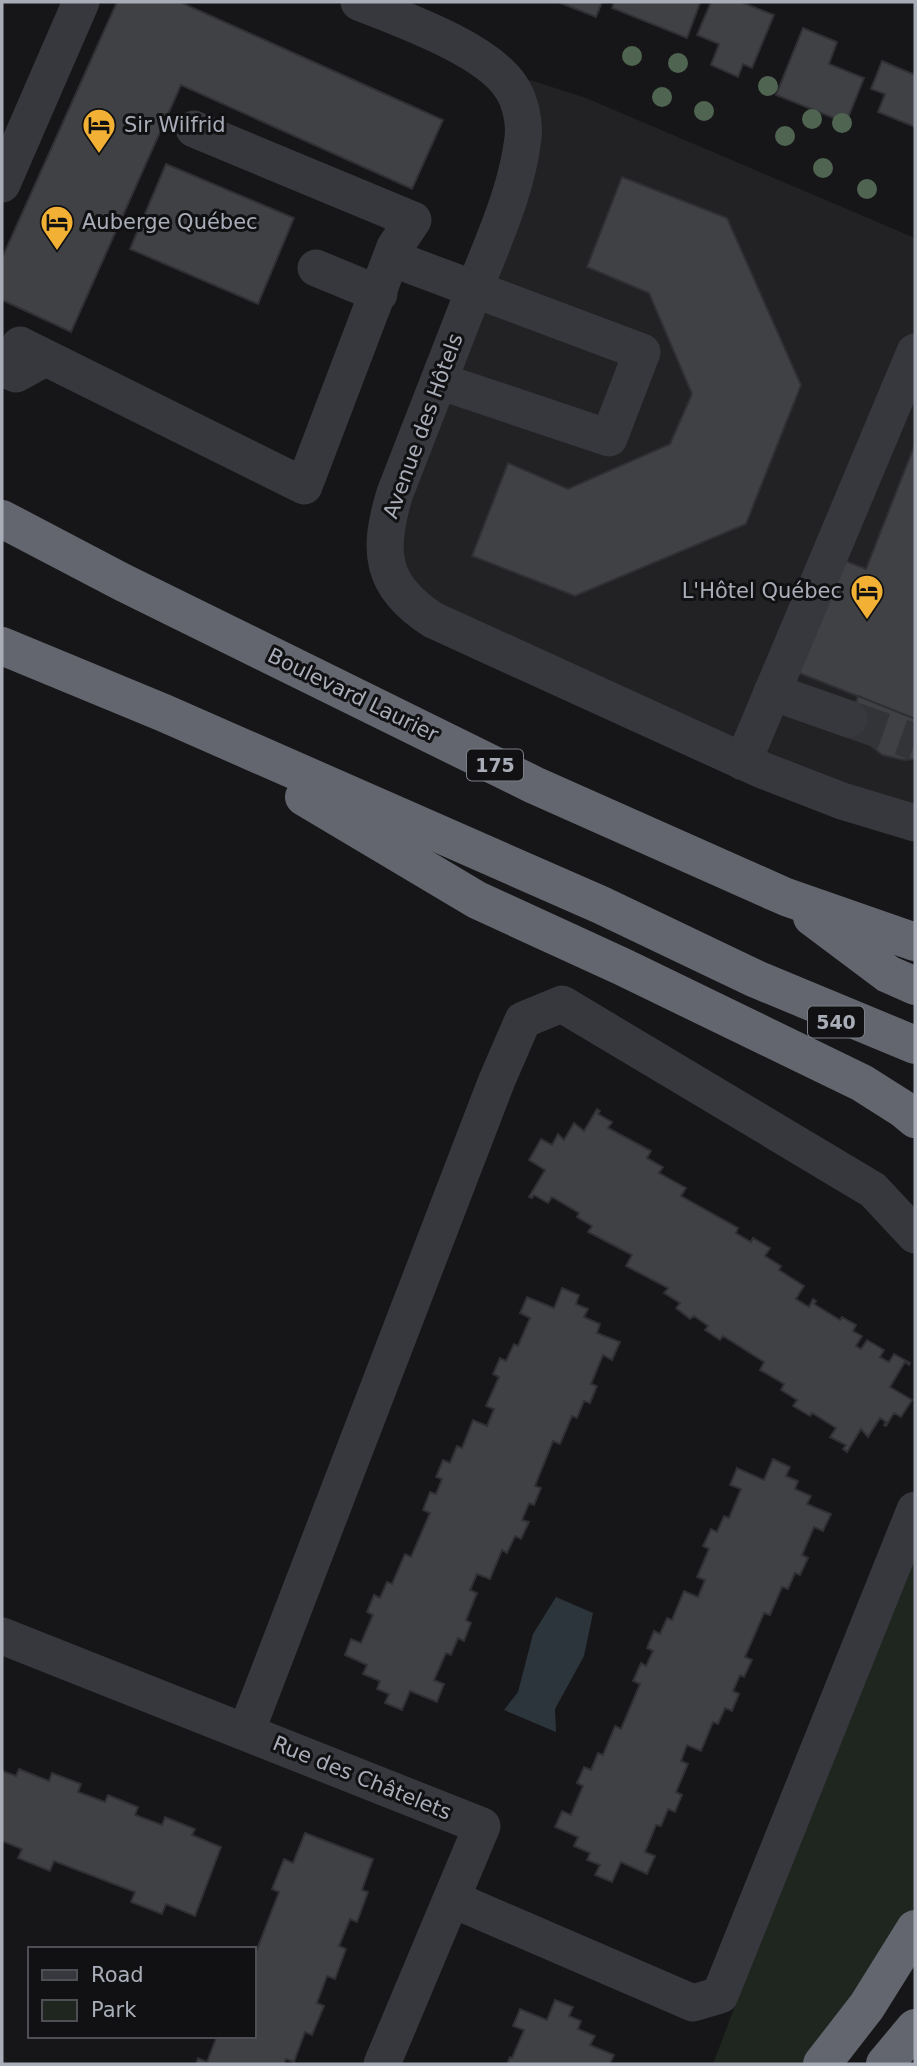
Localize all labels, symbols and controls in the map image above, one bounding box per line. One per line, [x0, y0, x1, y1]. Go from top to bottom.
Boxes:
hotel icon: Sir Wilfrid [80, 106, 118, 155]
place label: Sir Wilfrid [124, 113, 226, 137]
hotel icon: Auberge Québec [38, 203, 76, 252]
place label: Auberge Québec [82, 210, 258, 234]
street label: Avenue des Hôtels [378, 330, 468, 522]
hotel icon: L'Hôtel Québec [848, 572, 886, 621]
place label: L'Hôtel Québec [682, 579, 842, 603]
street label: Boulevard Laurier [264, 643, 443, 747]
road number: 175 [467, 750, 523, 780]
road number: 540 [808, 1006, 864, 1038]
street label: Rue des Châtelets [269, 1731, 455, 1825]
legend [28, 1947, 256, 2038]
text: Road [91, 1963, 144, 1987]
text: Park [91, 1998, 137, 2022]

